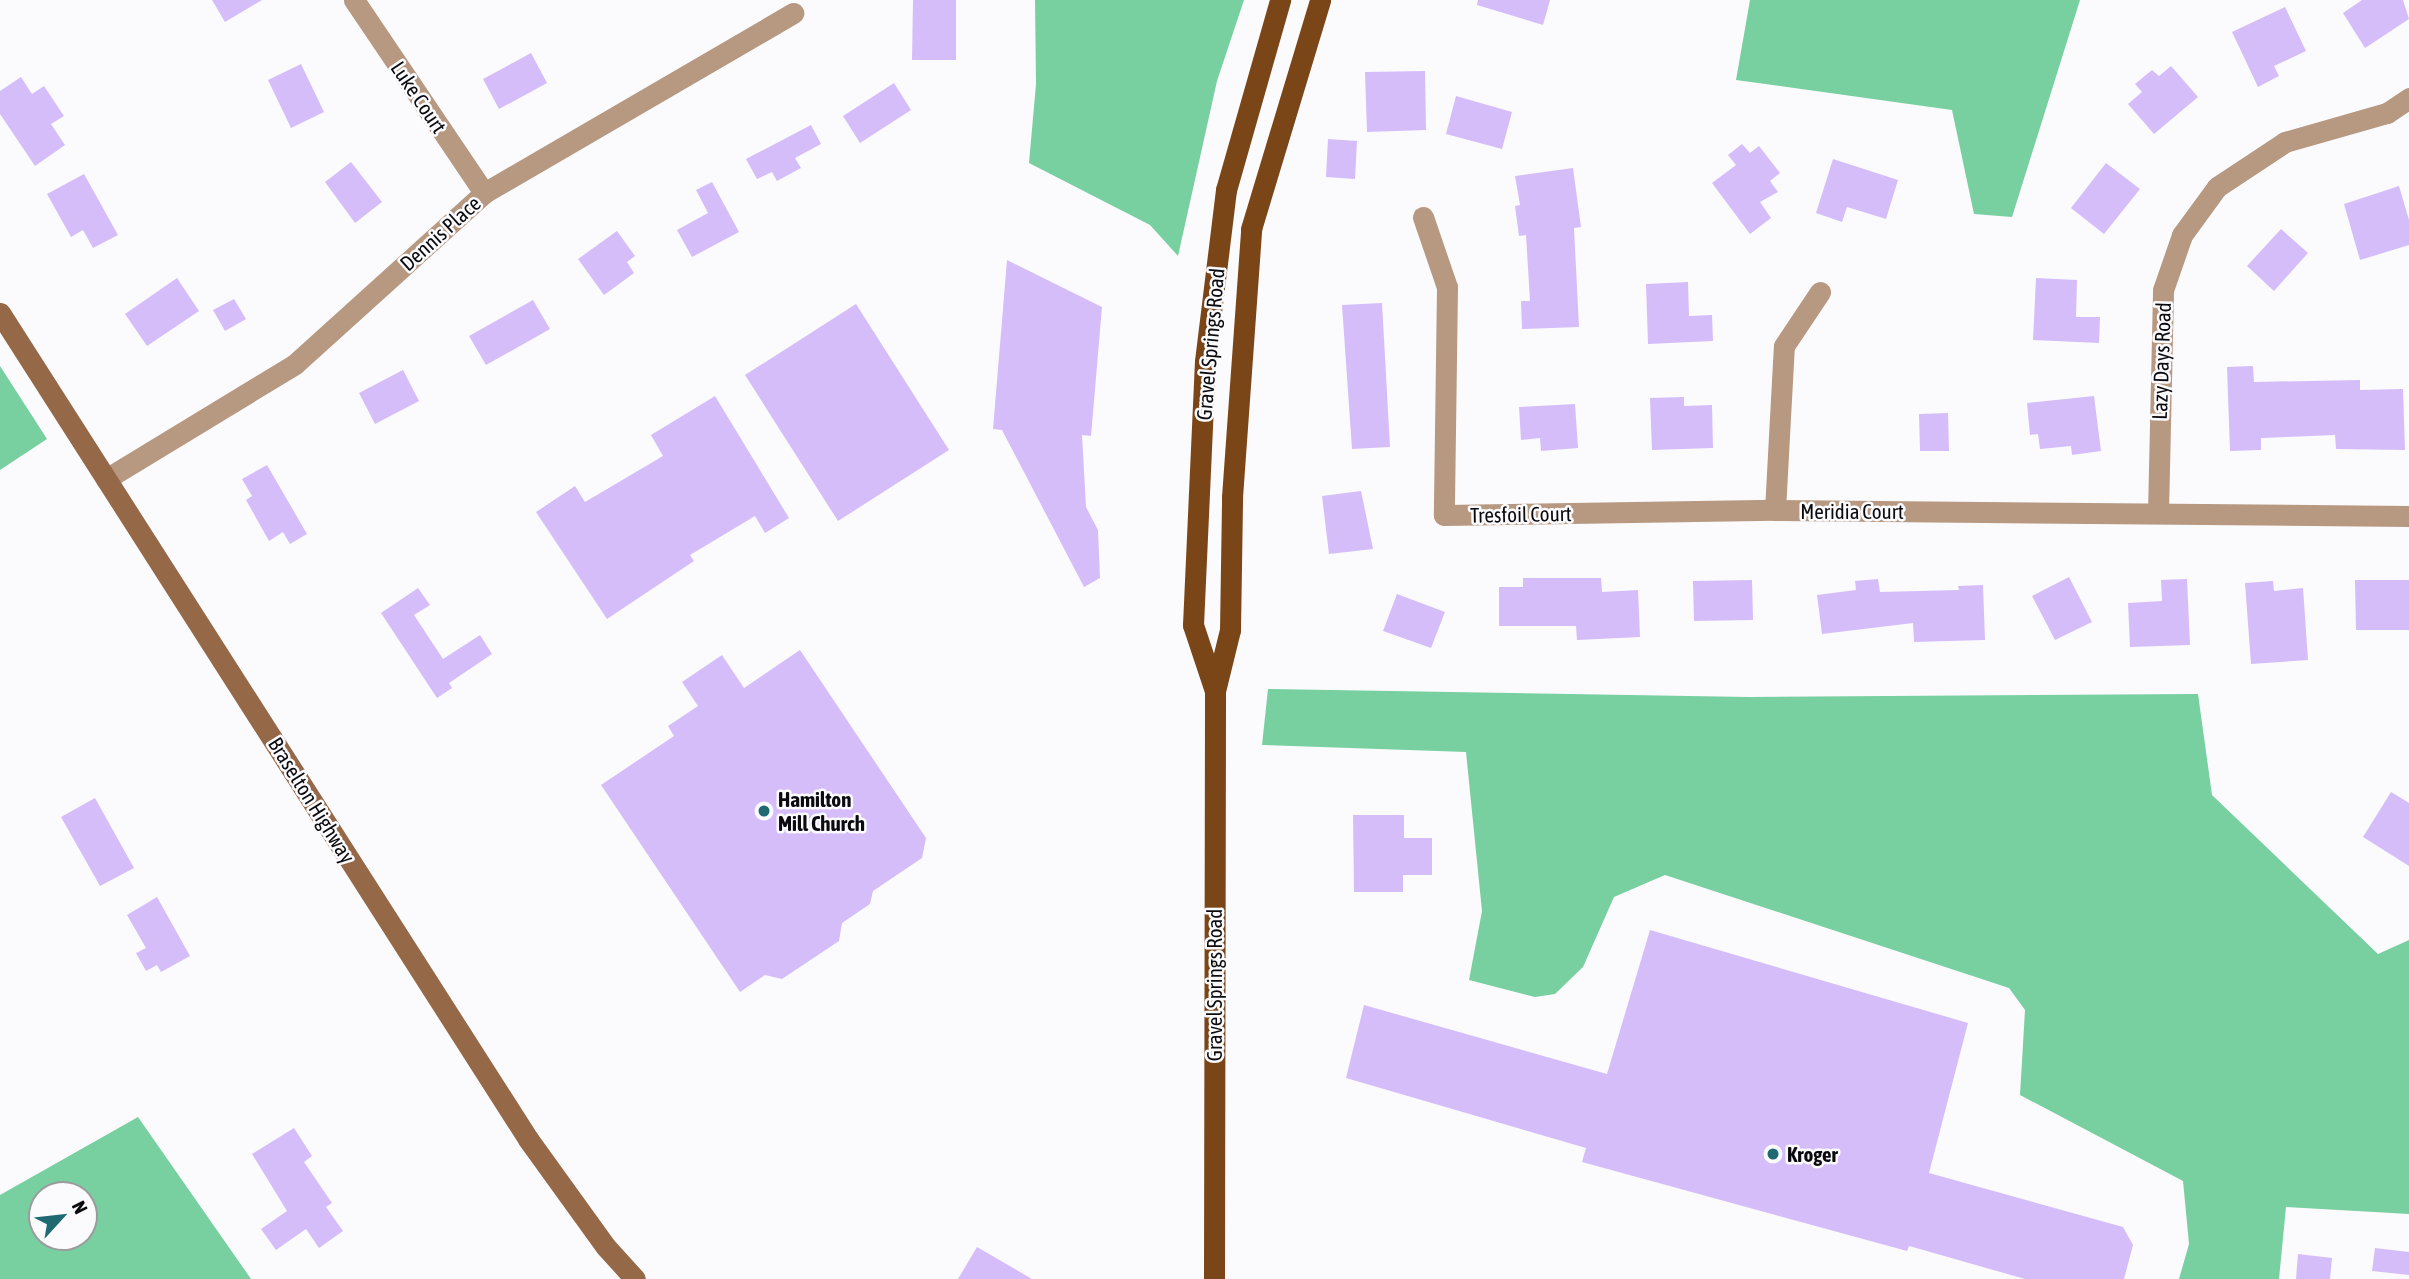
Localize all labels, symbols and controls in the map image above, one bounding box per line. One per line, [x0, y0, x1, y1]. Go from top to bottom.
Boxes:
street label: Luke Court [386, 56, 452, 138]
street label: Dennis Place [395, 190, 485, 276]
street label: Gravel Springs Road [1191, 267, 1229, 421]
street label: Lazy Days Road [2146, 302, 2176, 420]
street label: Meridia Court [1800, 498, 1904, 524]
street label: Tresfoil Court [1470, 501, 1572, 527]
street label: Braselton Highway [263, 732, 361, 868]
place label: Hamilton Mill Church [778, 786, 865, 836]
marker: Hamilton Mill Church [756, 803, 772, 819]
street label: Gravel Springs Road [1201, 909, 1227, 1061]
place label: Kroger [1787, 1141, 1838, 1167]
marker: Kroger [1765, 1146, 1781, 1162]
north arrow [28, 1181, 98, 1251]
text: N [68, 1197, 92, 1217]

